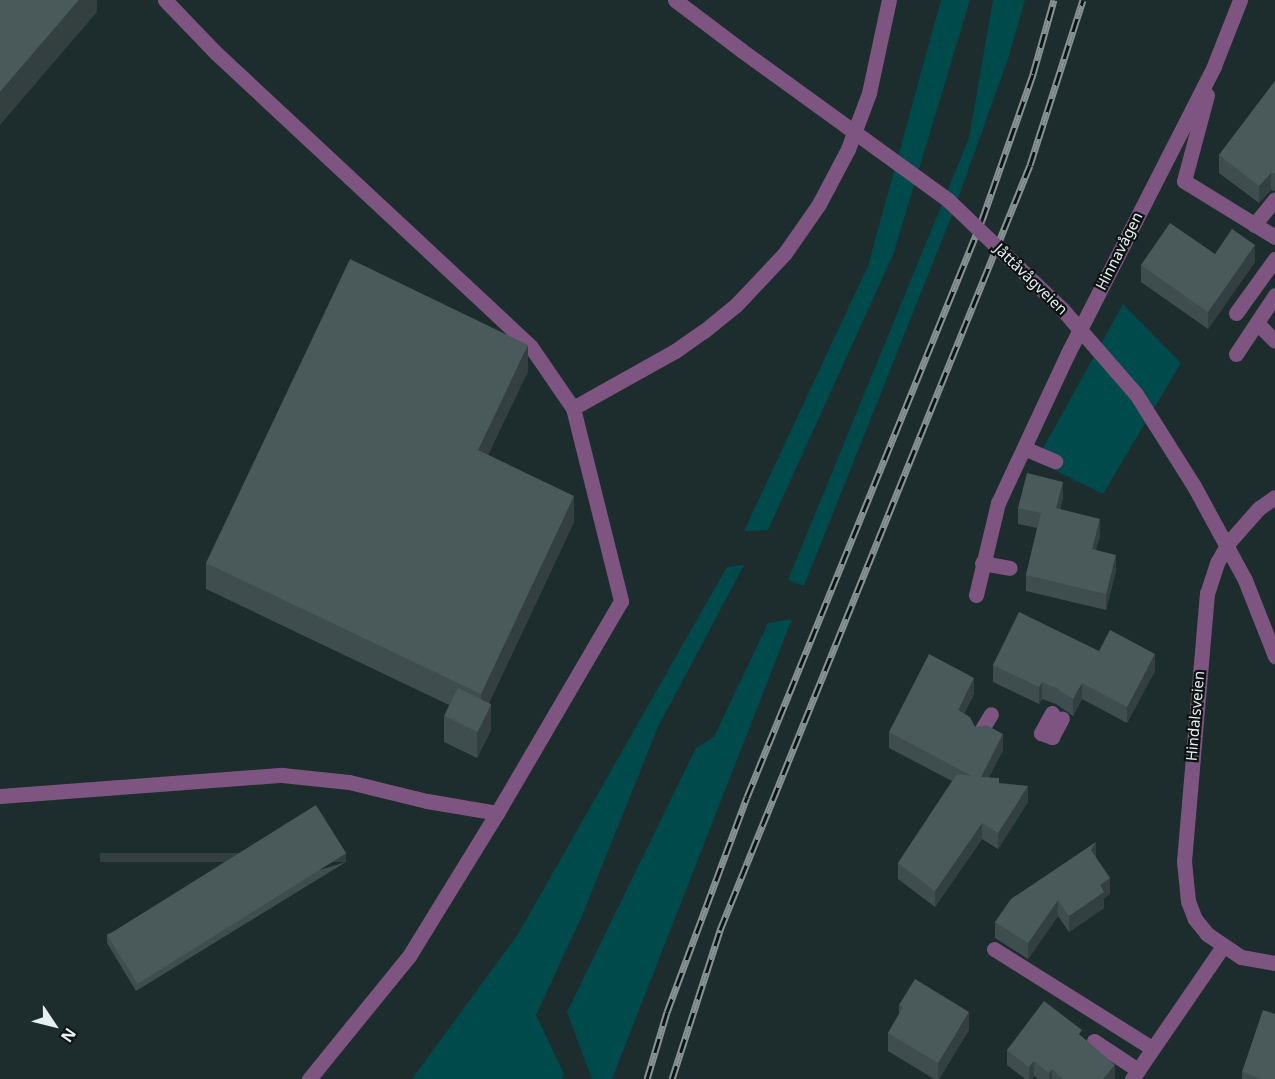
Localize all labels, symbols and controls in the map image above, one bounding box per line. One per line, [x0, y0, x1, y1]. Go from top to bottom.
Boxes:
street label: Hinnavågen [1092, 209, 1146, 293]
street label: Jåttåvågveien [991, 240, 1071, 318]
street label: Hindalsveien [1182, 670, 1208, 762]
north arrow [24, 995, 84, 1055]
text: N [56, 1024, 81, 1047]

